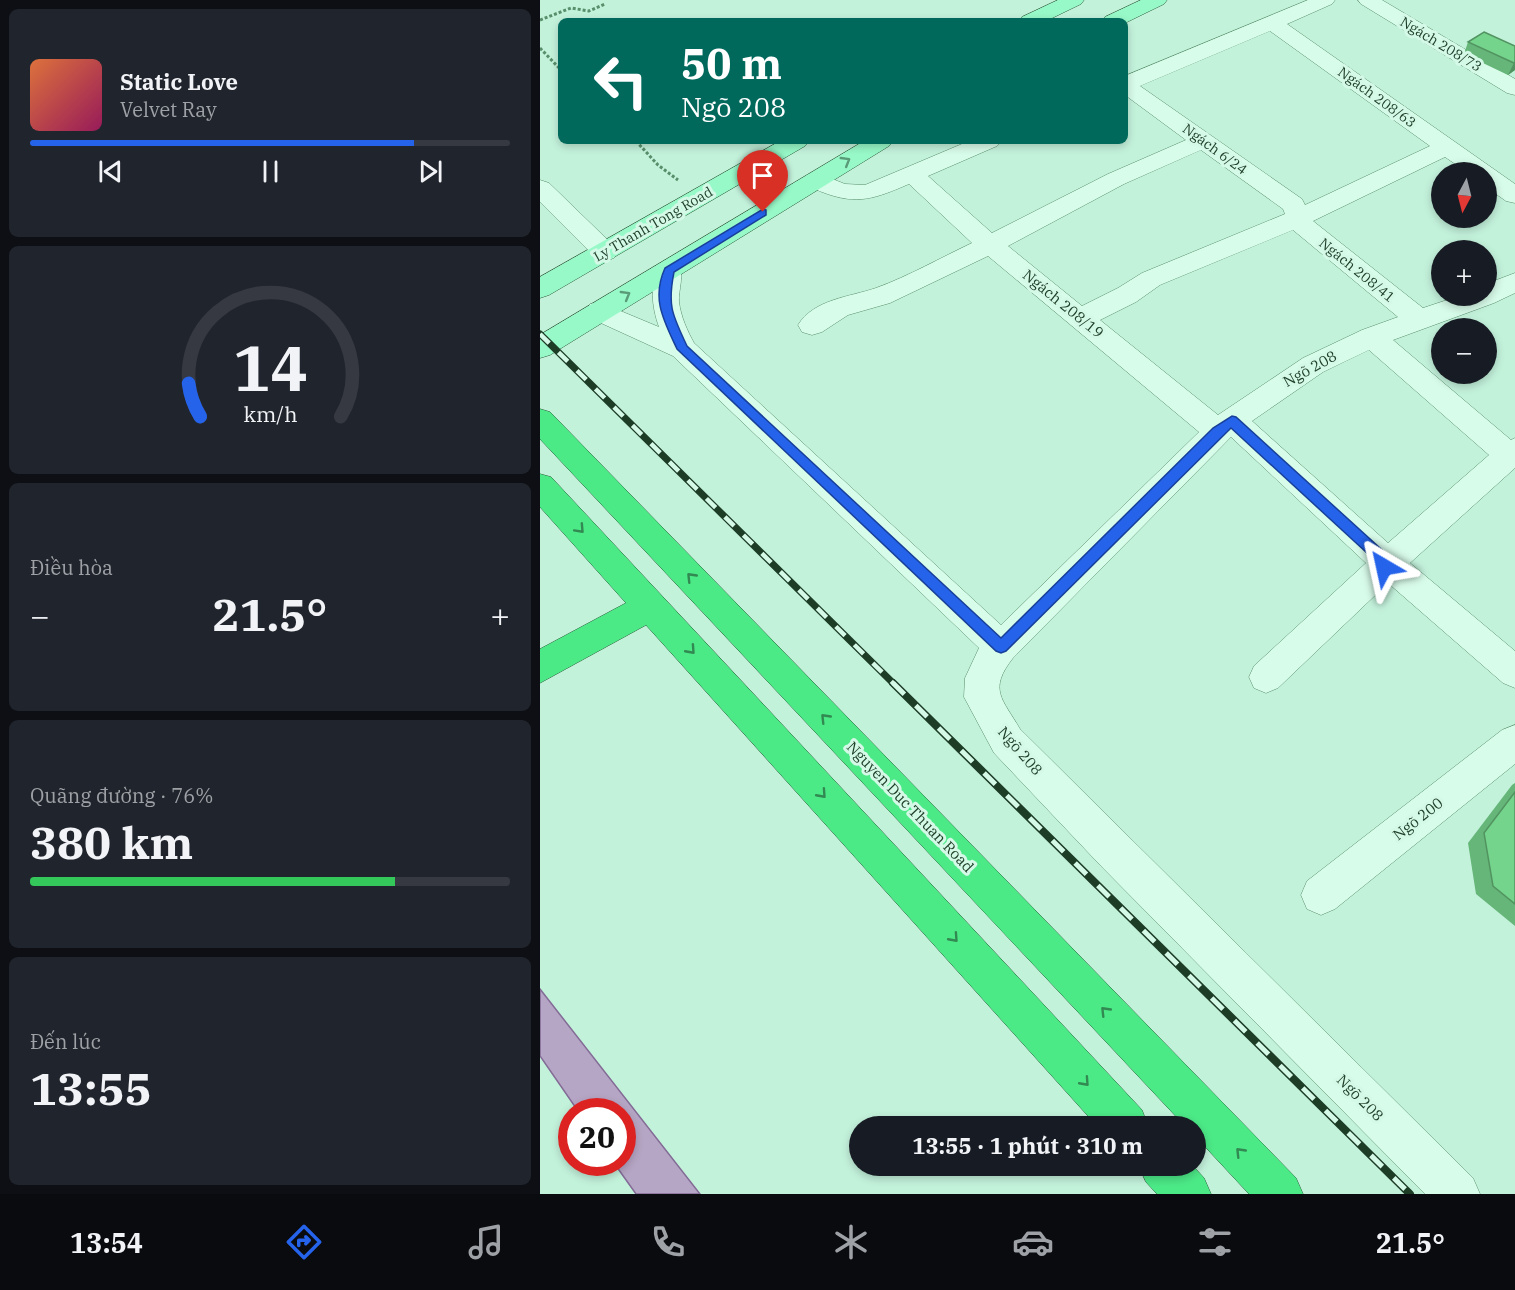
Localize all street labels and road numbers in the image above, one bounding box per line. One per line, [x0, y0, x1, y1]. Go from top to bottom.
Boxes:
street label: Ngách 208/73 [1397, 13, 1485, 75]
street label: Ngách 208/63 [1334, 63, 1420, 131]
street label: Ngách 6/24 [1179, 120, 1251, 178]
street label: Ly Thanh Tong Road [590, 182, 716, 265]
street label: Ngách 208/41 [1315, 234, 1399, 306]
street label: Ngách 208/19 [1019, 265, 1108, 342]
street label: Ngõ 208 [1280, 346, 1340, 391]
street label: Ngõ 208 [994, 722, 1047, 779]
street label: Nguyen Duc Thuan Road [843, 737, 978, 876]
street label: Ngõ 200 [1389, 793, 1447, 844]
street label: Ngõ 208 [1333, 1070, 1388, 1125]

